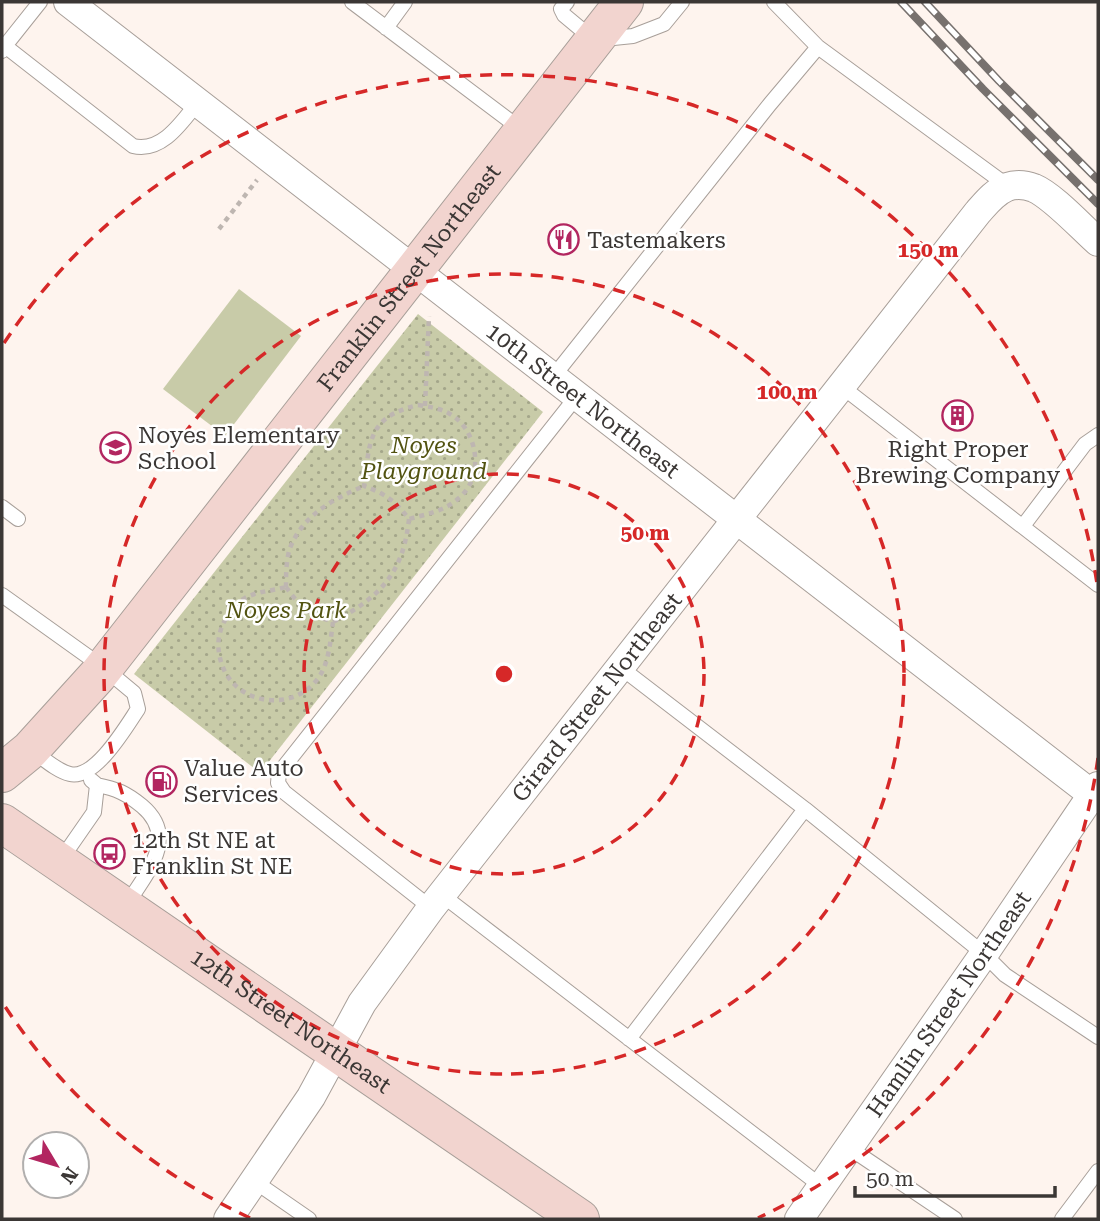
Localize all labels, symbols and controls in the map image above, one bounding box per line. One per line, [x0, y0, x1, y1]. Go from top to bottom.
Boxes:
street label: Franklin Street Northeast [312, 159, 506, 397]
restaurant icon: Tastemakers [547, 223, 581, 257]
place label: Tastemakers [587, 227, 726, 254]
text: 150 m [898, 238, 958, 262]
street label: 10th Street Northeast [481, 318, 685, 484]
text: 100 m [757, 380, 817, 404]
building icon: Right Proper Brewing Company [941, 398, 975, 432]
place label: Noyes Elementary School [138, 422, 340, 475]
school or university icon: Noyes Elementary School [98, 431, 132, 465]
park label: Noyes Playground [360, 432, 487, 485]
place label: Right Proper Brewing Company [856, 436, 1061, 489]
text: 50 m [620, 521, 670, 545]
street label: Girard Street Northeast [507, 587, 688, 808]
park label: Noyes Park [224, 597, 347, 624]
centre of rings [492, 662, 516, 686]
place label: Value Auto Services [184, 755, 304, 808]
fuel station icon: Value Auto Services [144, 764, 178, 798]
place label: 12th St NE at Franklin St NE [132, 827, 293, 880]
bus stop icon: 12th St NE at Franklin St NE [92, 836, 126, 870]
street label: Hamlin Street Northeast [861, 886, 1037, 1123]
street label: 12th Street Northeast [185, 943, 396, 1100]
north arrow [21, 1130, 91, 1200]
scale bar [855, 1154, 1054, 1198]
text: N [55, 1162, 83, 1188]
text: 50 m [866, 1167, 914, 1191]

